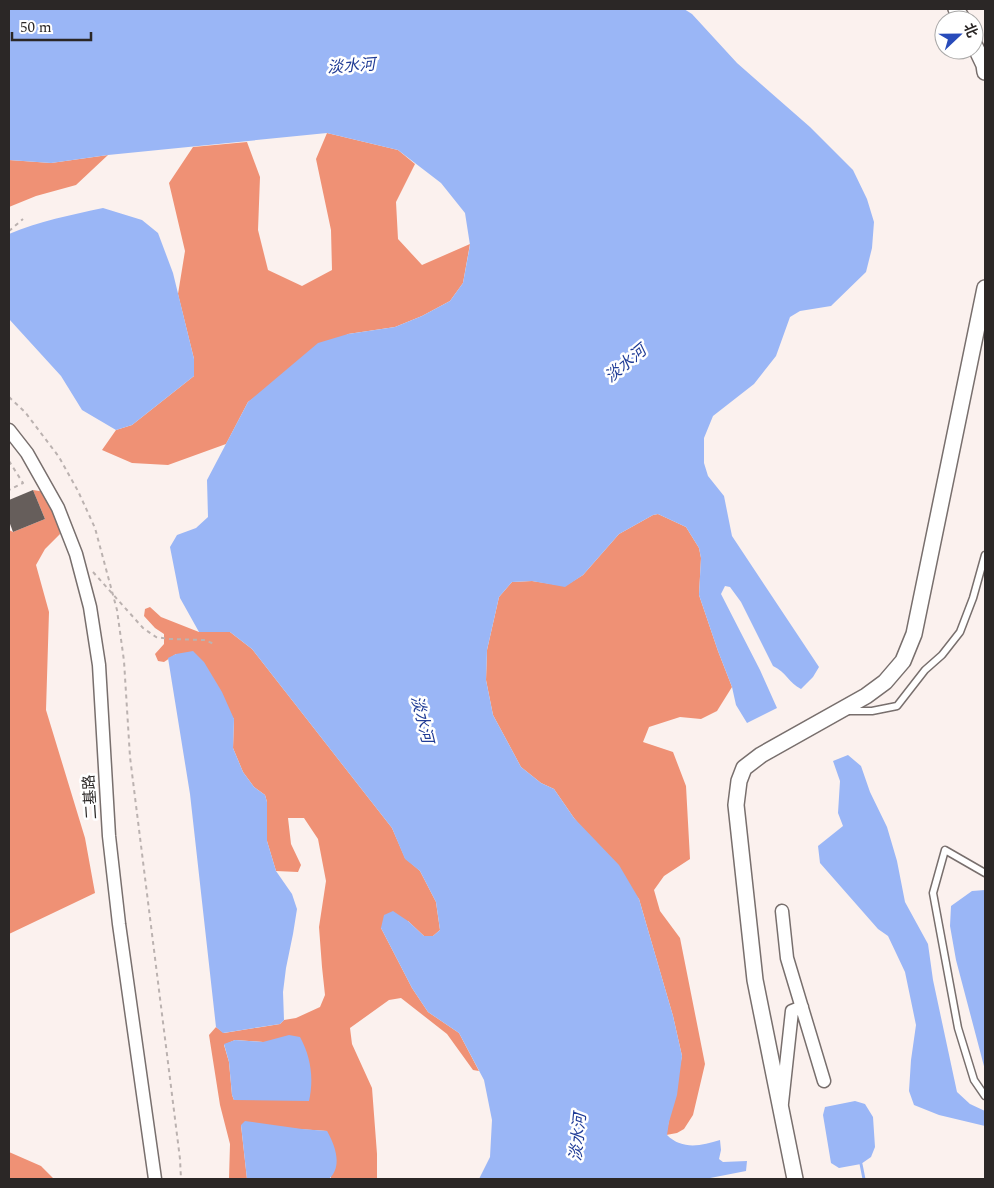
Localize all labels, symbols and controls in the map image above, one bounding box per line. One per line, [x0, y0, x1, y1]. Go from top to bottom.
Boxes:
scale bar [12, 10, 91, 42]
north arrow [934, 10, 984, 60]
text: 50 m [20, 16, 52, 39]
text: 北 [958, 20, 983, 41]
water label: 淡水河 [326, 52, 379, 80]
water label: 淡水河 [600, 337, 654, 388]
water label: 淡水河 [405, 693, 440, 748]
street label: 二基路 [77, 774, 104, 820]
water label: 淡水河 [564, 1109, 593, 1162]

